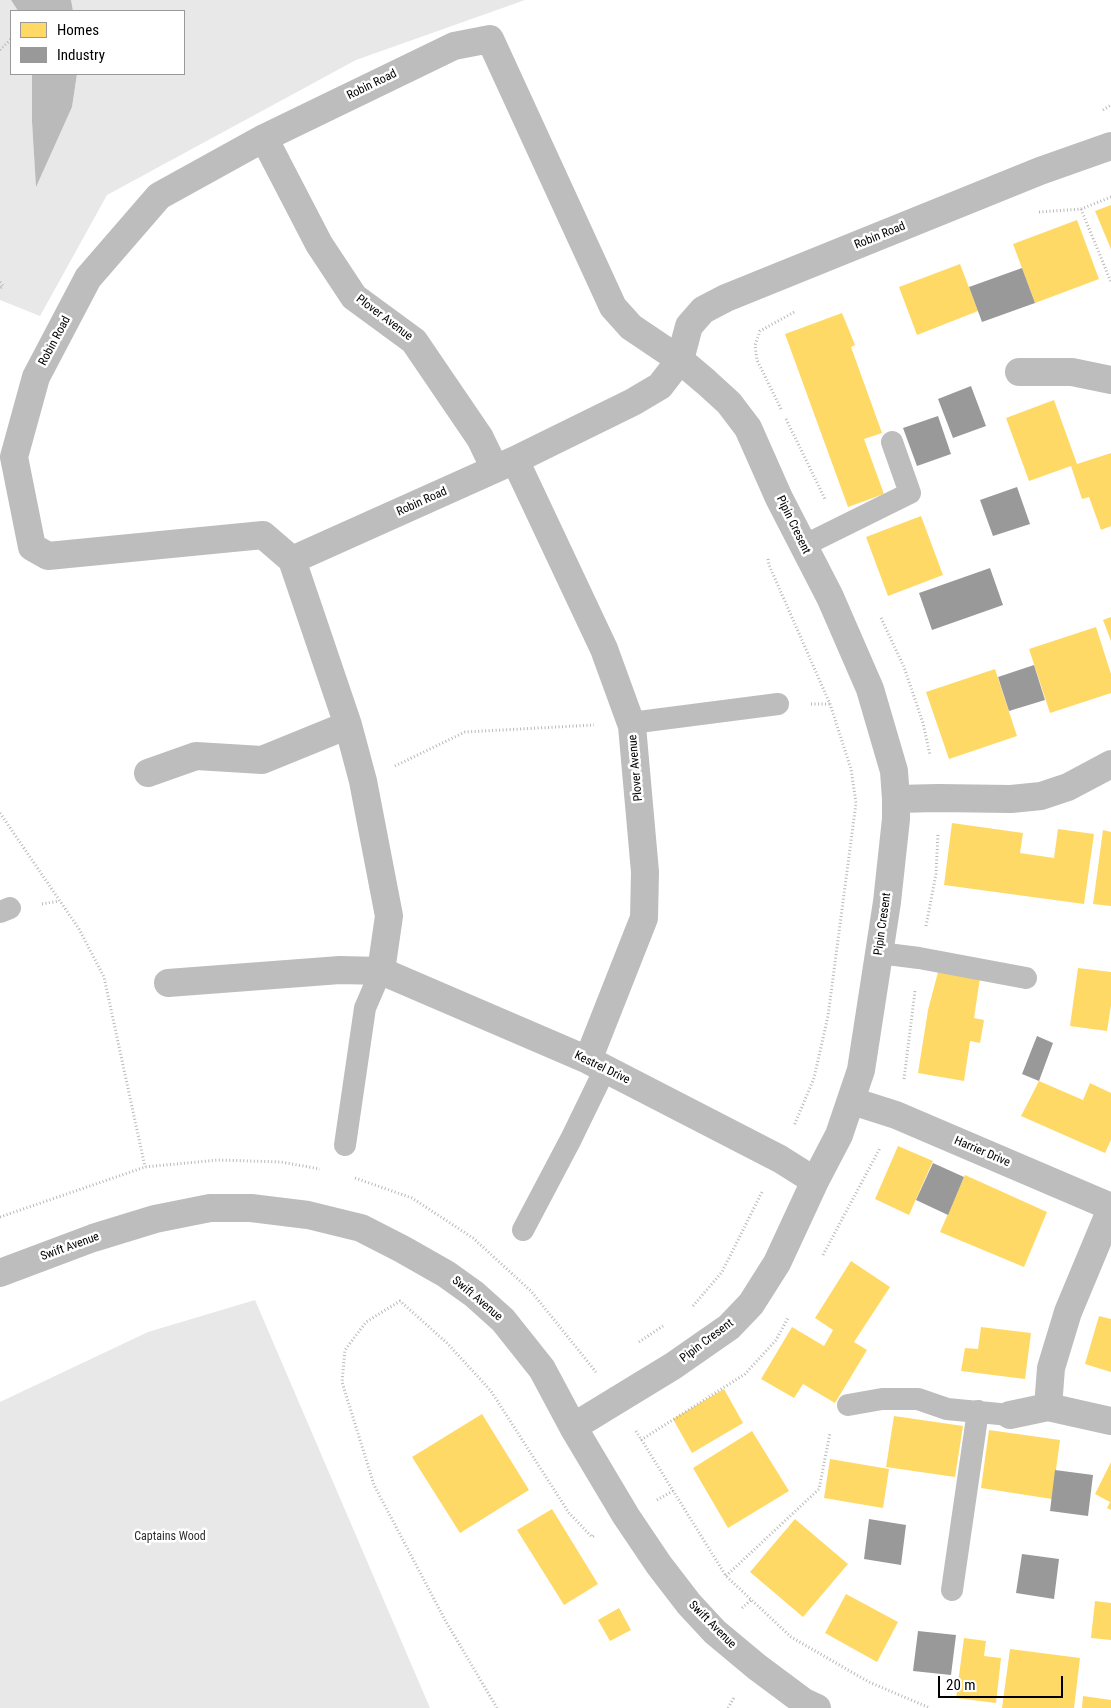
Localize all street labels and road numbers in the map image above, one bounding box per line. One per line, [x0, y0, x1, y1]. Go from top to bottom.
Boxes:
street label: Robin Road [345, 67, 399, 103]
street label: Robin Road [852, 219, 908, 253]
street label: Plover Avenue [353, 292, 415, 344]
street label: Robin Road [36, 314, 74, 368]
street label: Robin Road [395, 484, 449, 520]
street label: Pipin Cresent [773, 493, 813, 557]
street label: Plover Avenue [626, 734, 646, 802]
street label: Pipin Cresent [871, 892, 895, 956]
street label: Kestrel Drive [572, 1048, 632, 1088]
street label: Harrier Drive [952, 1134, 1012, 1170]
street label: Swift Avenue [39, 1230, 101, 1264]
street label: Swift Avenue [449, 1274, 505, 1324]
street label: Pipin Cresent [677, 1316, 737, 1366]
street label: Swift Avenue [685, 1598, 739, 1652]

